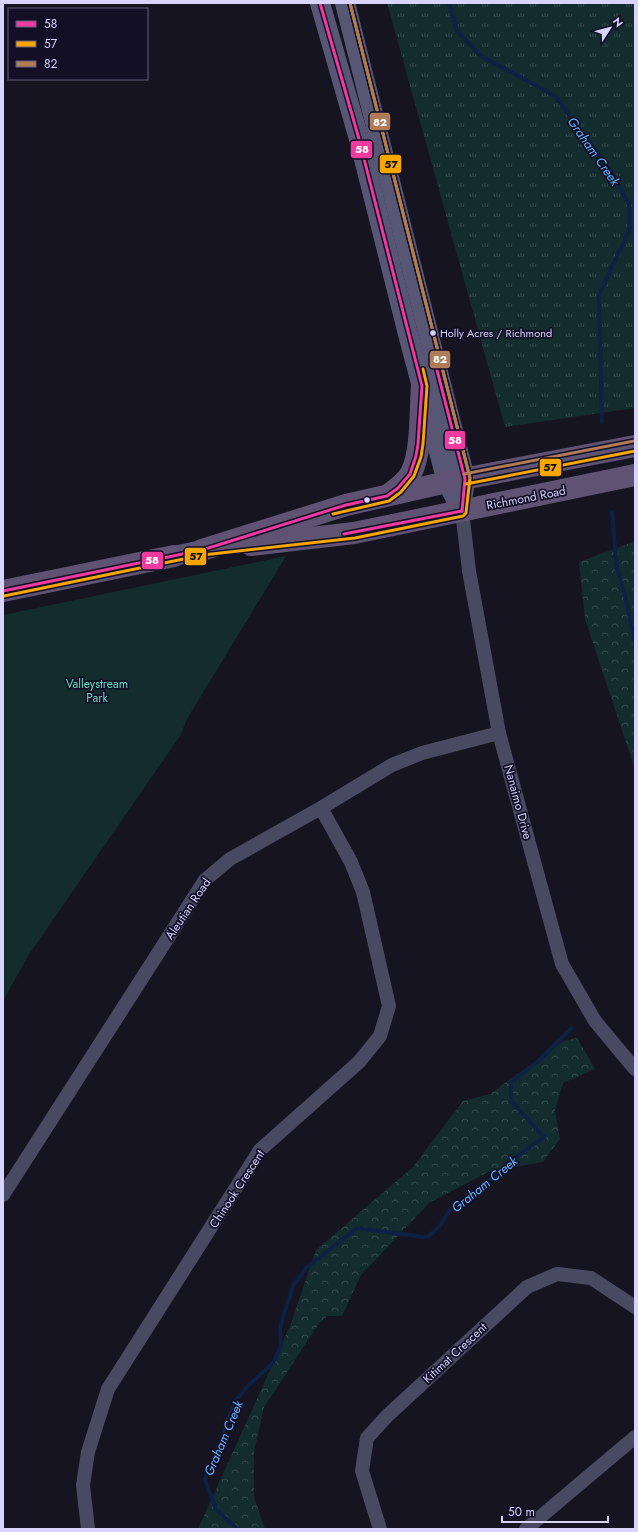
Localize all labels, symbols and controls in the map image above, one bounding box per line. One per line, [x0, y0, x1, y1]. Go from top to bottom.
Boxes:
legend [8, 8, 148, 80]
north arrow [590, 8, 630, 48]
text: N [609, 14, 627, 30]
text: 58 [44, 15, 57, 33]
text: 57 [44, 35, 58, 53]
text: 82 [44, 55, 58, 73]
line badge: 82 [369, 112, 391, 131]
water label: Graham Creek [563, 113, 625, 190]
text: 82 [373, 114, 387, 130]
line badge: 58 [350, 140, 373, 159]
text: 58 [355, 141, 369, 157]
line badge: 57 [379, 154, 402, 174]
text: 57 [384, 156, 398, 172]
place label: Holly Acres / Richmond [440, 325, 552, 341]
marker: Holly Acres / Richmond [428, 328, 438, 338]
line badge: 82 [429, 350, 451, 369]
text: 82 [433, 351, 447, 367]
line badge: 58 [444, 430, 466, 450]
text: 58 [448, 432, 462, 448]
line badge: 57 [539, 458, 562, 477]
text: 57 [543, 459, 557, 475]
street label: Richmond Road [485, 481, 567, 515]
unlabelled marker [362, 495, 372, 505]
line badge: 57 [184, 547, 207, 566]
text: 57 [189, 548, 203, 564]
line badge: 58 [141, 551, 164, 570]
text: 58 [145, 552, 159, 568]
park label: Valleystream Park [66, 675, 128, 707]
street label: Nanaimo Drive [499, 763, 537, 841]
street label: Aleutian Road [161, 875, 215, 943]
street label: Chinook Crescent [205, 1146, 269, 1232]
water label: Graham Creek [447, 1151, 522, 1217]
street label: Kitimat Crescent [419, 1318, 491, 1387]
water label: Graham Creek [199, 1397, 248, 1479]
scale bar [502, 1498, 608, 1524]
text: 50 m [508, 1503, 535, 1521]

